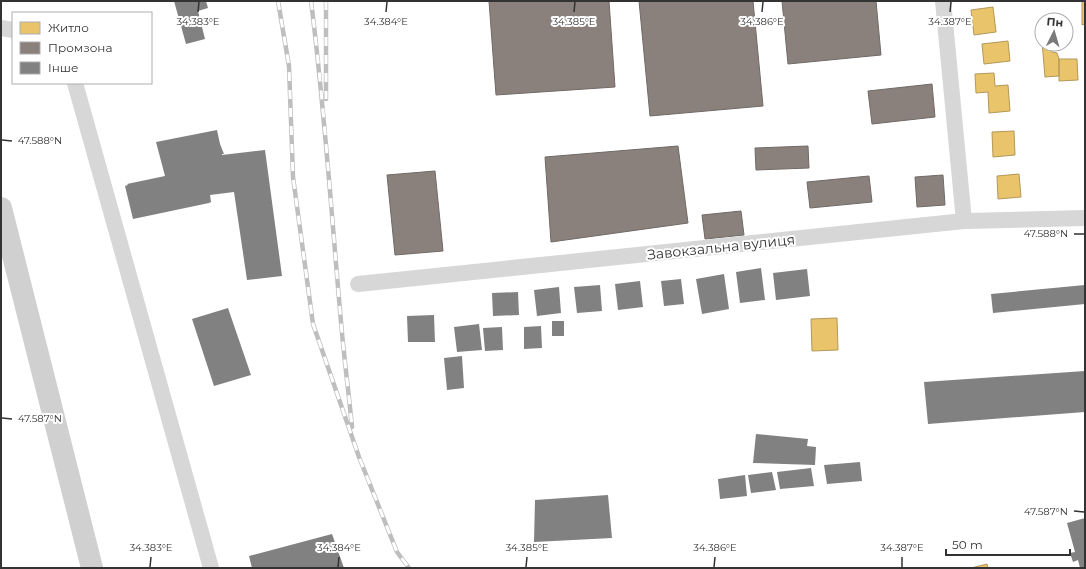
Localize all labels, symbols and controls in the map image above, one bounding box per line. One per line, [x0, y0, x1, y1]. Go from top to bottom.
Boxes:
legend [12, 12, 152, 84]
north arrow [1034, 12, 1074, 52]
text: Пн [1046, 14, 1064, 30]
text: 34.383°E [176, 15, 220, 28]
text: 34.384°E [364, 15, 408, 28]
text: 34.385°E [552, 15, 596, 28]
text: 34.386°E [740, 15, 784, 28]
text: 34.387°E [928, 15, 972, 28]
text: Житло [48, 20, 89, 35]
text: Промзона [48, 40, 112, 55]
text: Інше [48, 60, 78, 75]
text: 47.588°N [18, 134, 62, 147]
text: 47.588°N [1024, 227, 1068, 240]
street label: Завокзальна вулиця [646, 230, 796, 264]
text: 47.587°N [18, 412, 62, 425]
text: 47.587°N [1024, 505, 1068, 518]
scale bar [946, 531, 1070, 557]
text: 50 m [952, 537, 983, 552]
text: 34.383°E [129, 541, 173, 554]
text: 34.384°E [317, 541, 361, 554]
text: 34.385°E [505, 541, 549, 554]
text: 34.386°E [693, 541, 737, 554]
text: 34.387°E [880, 541, 924, 554]

